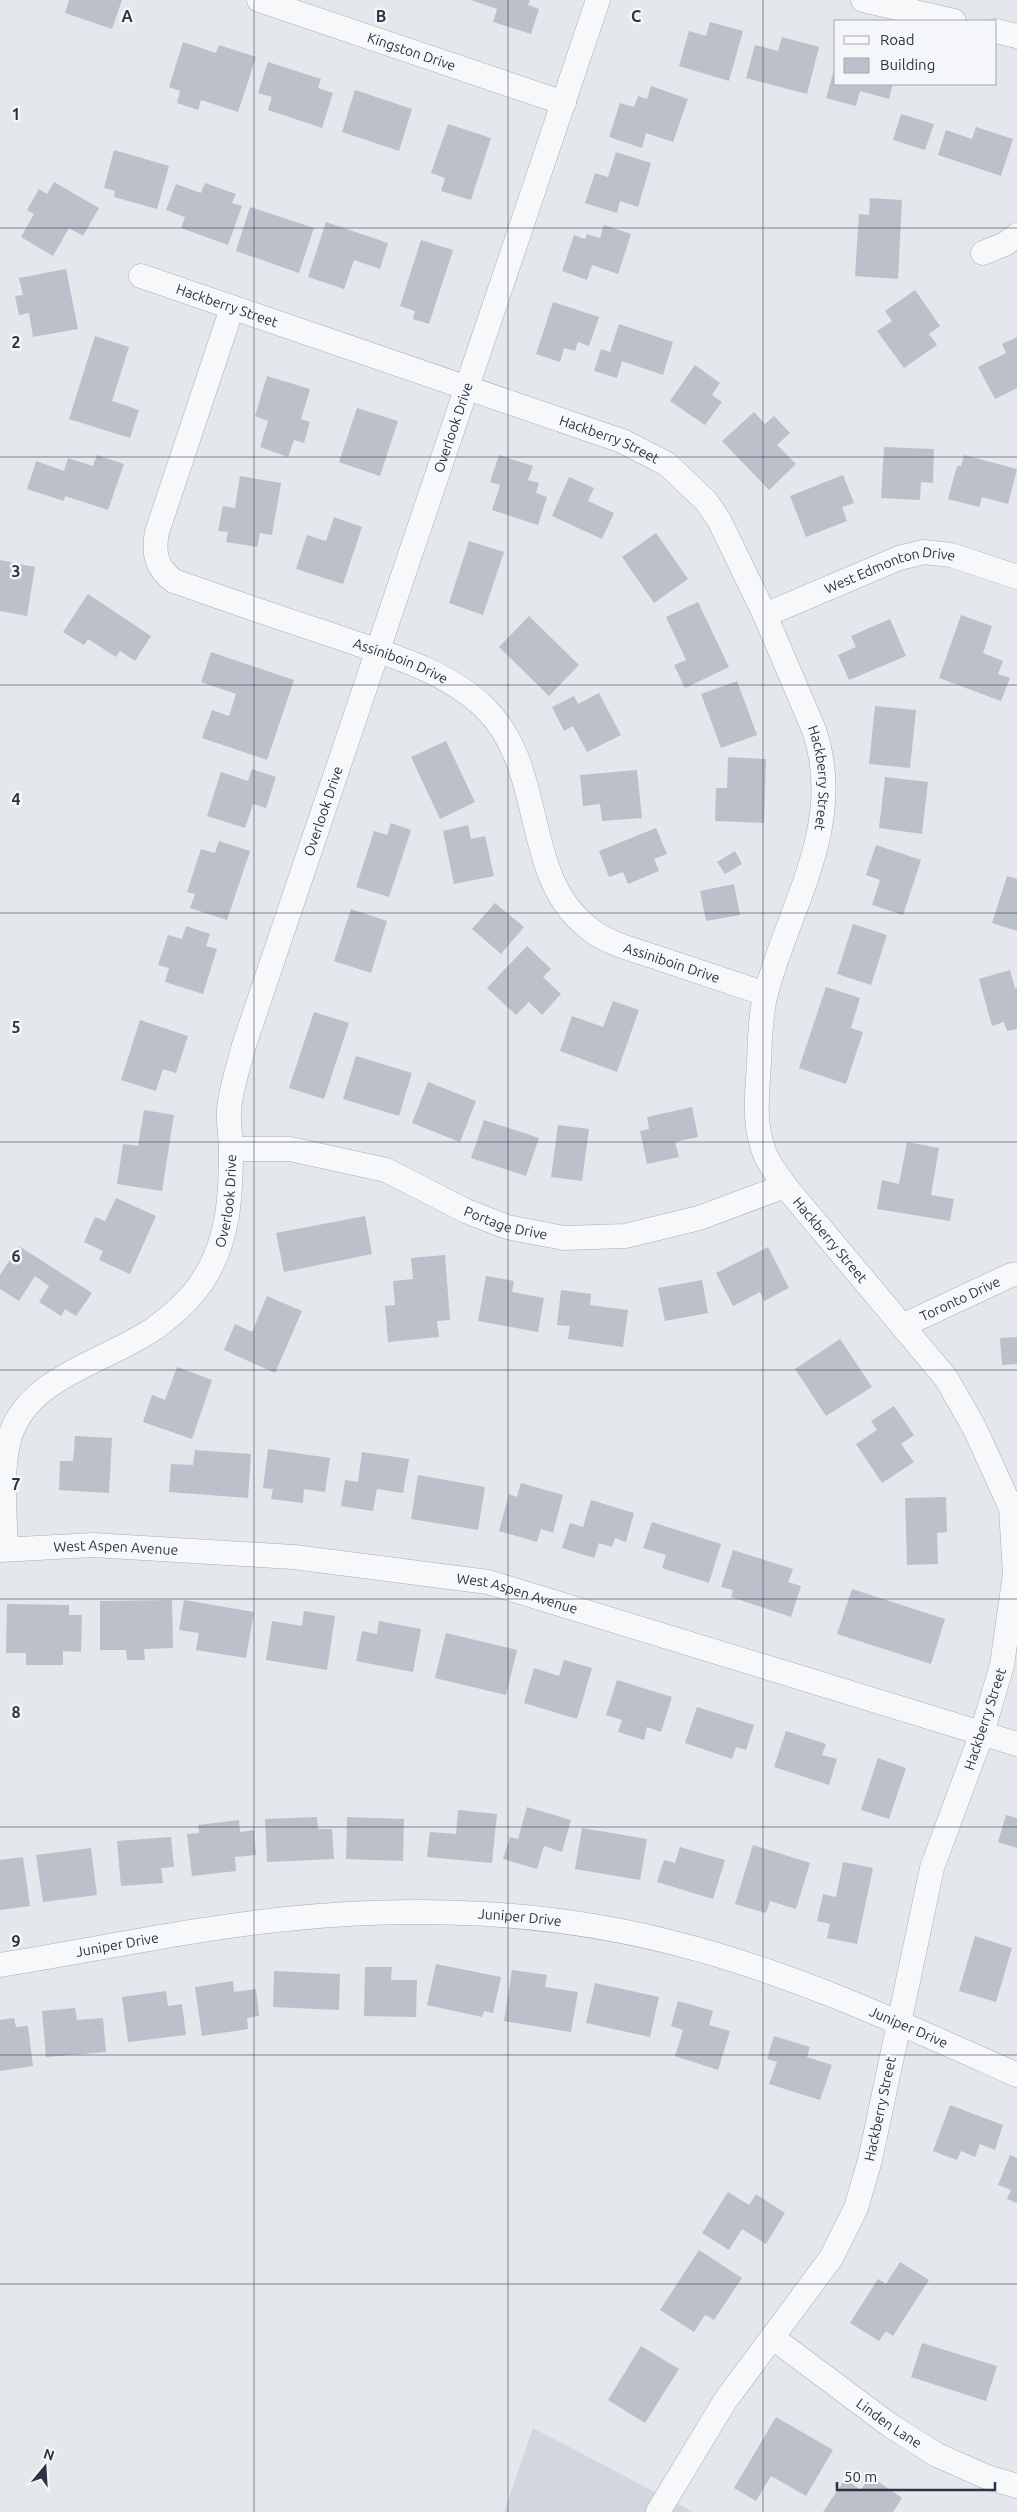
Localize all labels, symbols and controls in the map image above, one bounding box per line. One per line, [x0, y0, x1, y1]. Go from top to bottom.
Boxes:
text: A [121, 7, 133, 25]
text: B [376, 7, 386, 25]
text: C [631, 7, 641, 25]
legend [834, 20, 997, 85]
street label: Kingston Drive [365, 29, 458, 74]
text: Road [880, 31, 915, 48]
text: Building [880, 56, 935, 73]
text: 1 [11, 105, 21, 123]
street label: Hackberry Street [174, 281, 281, 331]
text: 2 [11, 333, 21, 351]
street label: Overlook Drive [430, 380, 476, 475]
street label: Hackberry Street [557, 412, 662, 467]
street label: West Edmonton Drive [822, 544, 958, 597]
text: 3 [11, 562, 21, 580]
street label: Assiniboin Drive [351, 635, 451, 687]
street label: Hackberry Street [805, 723, 832, 833]
street label: Overlook Drive [301, 764, 346, 858]
text: 4 [11, 790, 21, 808]
street label: Assiniboin Drive [622, 939, 722, 986]
text: 5 [11, 1018, 21, 1036]
street label: Overlook Drive [212, 1154, 239, 1250]
street label: Hackberry Street [790, 1194, 871, 1286]
street label: Portage Drive [462, 1203, 549, 1243]
text: 6 [11, 1247, 21, 1265]
street label: Toronto Drive [917, 1273, 1003, 1325]
text: 7 [11, 1475, 21, 1493]
street label: West Aspen Avenue [53, 1537, 179, 1558]
street label: West Aspen Avenue [456, 1570, 580, 1617]
street label: Hackberry Street [961, 1665, 1009, 1772]
text: 8 [11, 1703, 21, 1721]
street label: Juniper Drive [478, 1906, 563, 1929]
street label: Juniper Drive [75, 1929, 160, 1960]
text: 9 [11, 1932, 21, 1950]
street label: Juniper Drive [867, 2003, 950, 2051]
street label: Hackberry Street [861, 2055, 899, 2163]
street label: Linden Lane [853, 2395, 925, 2451]
north arrow [20, 2442, 70, 2492]
text: N [42, 2445, 56, 2464]
scale bar [837, 2460, 994, 2492]
text: 50 m [844, 2468, 877, 2485]

